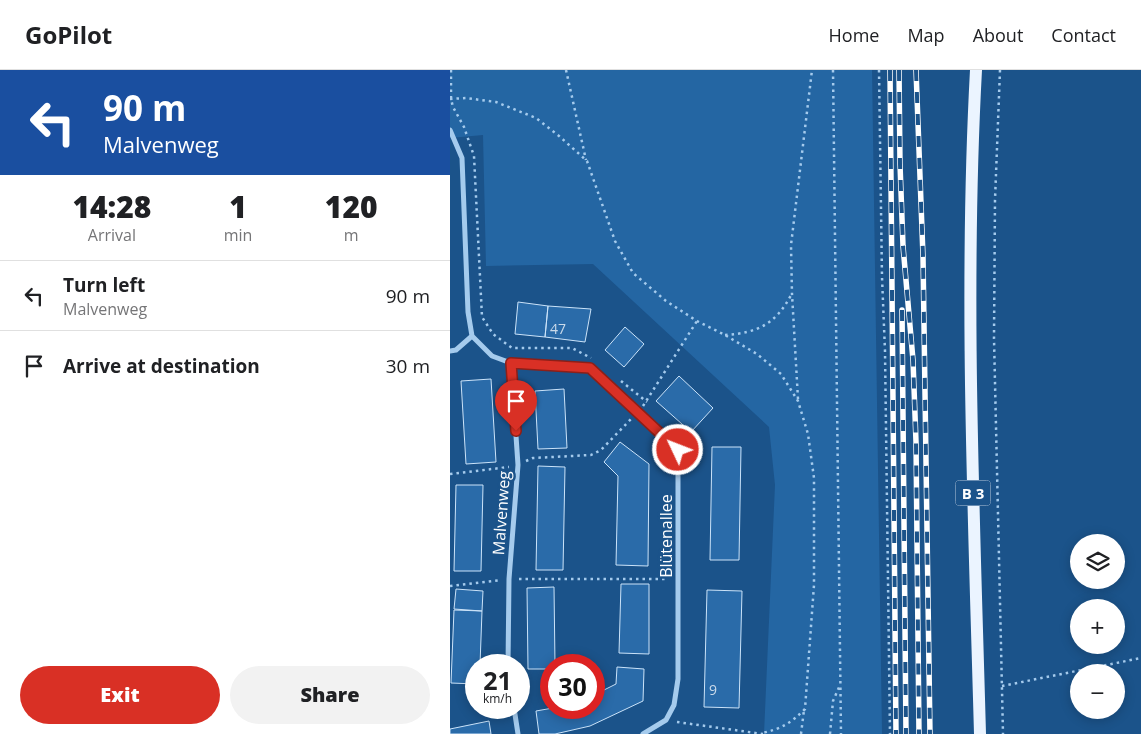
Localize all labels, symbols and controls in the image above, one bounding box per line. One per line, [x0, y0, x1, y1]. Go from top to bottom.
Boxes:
text: GoPilot [25, 18, 112, 51]
text: Home [829, 23, 879, 47]
text: Map [907, 23, 945, 47]
text: About [973, 23, 1023, 47]
text: Contact [1051, 23, 1116, 47]
text: 90 m [103, 84, 186, 131]
icon: left [20, 90, 85, 155]
text: Malvenweg [103, 129, 219, 159]
text: 14:28 [72, 186, 151, 227]
text: 1 [229, 186, 247, 227]
text: 120 [325, 186, 378, 227]
text: Arrival [88, 224, 136, 246]
text: min [224, 224, 252, 246]
text: m [344, 224, 359, 246]
text: Turn left [63, 272, 145, 298]
icon: left [20, 282, 48, 310]
text: 90 m [386, 283, 430, 309]
text: Malvenweg [63, 298, 147, 320]
house number: 47 [550, 319, 566, 338]
icon: arrive [20, 352, 48, 380]
text: Arrive at destination [63, 353, 260, 379]
text: 30 m [386, 353, 430, 379]
pin [495, 380, 537, 431]
icon: arrive [502, 387, 530, 415]
position arrow [651, 423, 703, 475]
street label: Malvenweg [487, 470, 515, 556]
road number: B 3 [956, 480, 990, 506]
street label: Blütenallee [655, 494, 677, 578]
map controls [1070, 534, 1125, 719]
button: layers [1070, 534, 1125, 589]
button: + [1070, 599, 1125, 654]
speed limit sign: 30 [540, 654, 605, 719]
text: 21 [483, 663, 512, 697]
button: − [1070, 664, 1125, 719]
button: Exit [20, 666, 220, 724]
button: Share [230, 666, 430, 724]
house number: 9 [709, 680, 717, 699]
text: km/h [483, 690, 512, 707]

